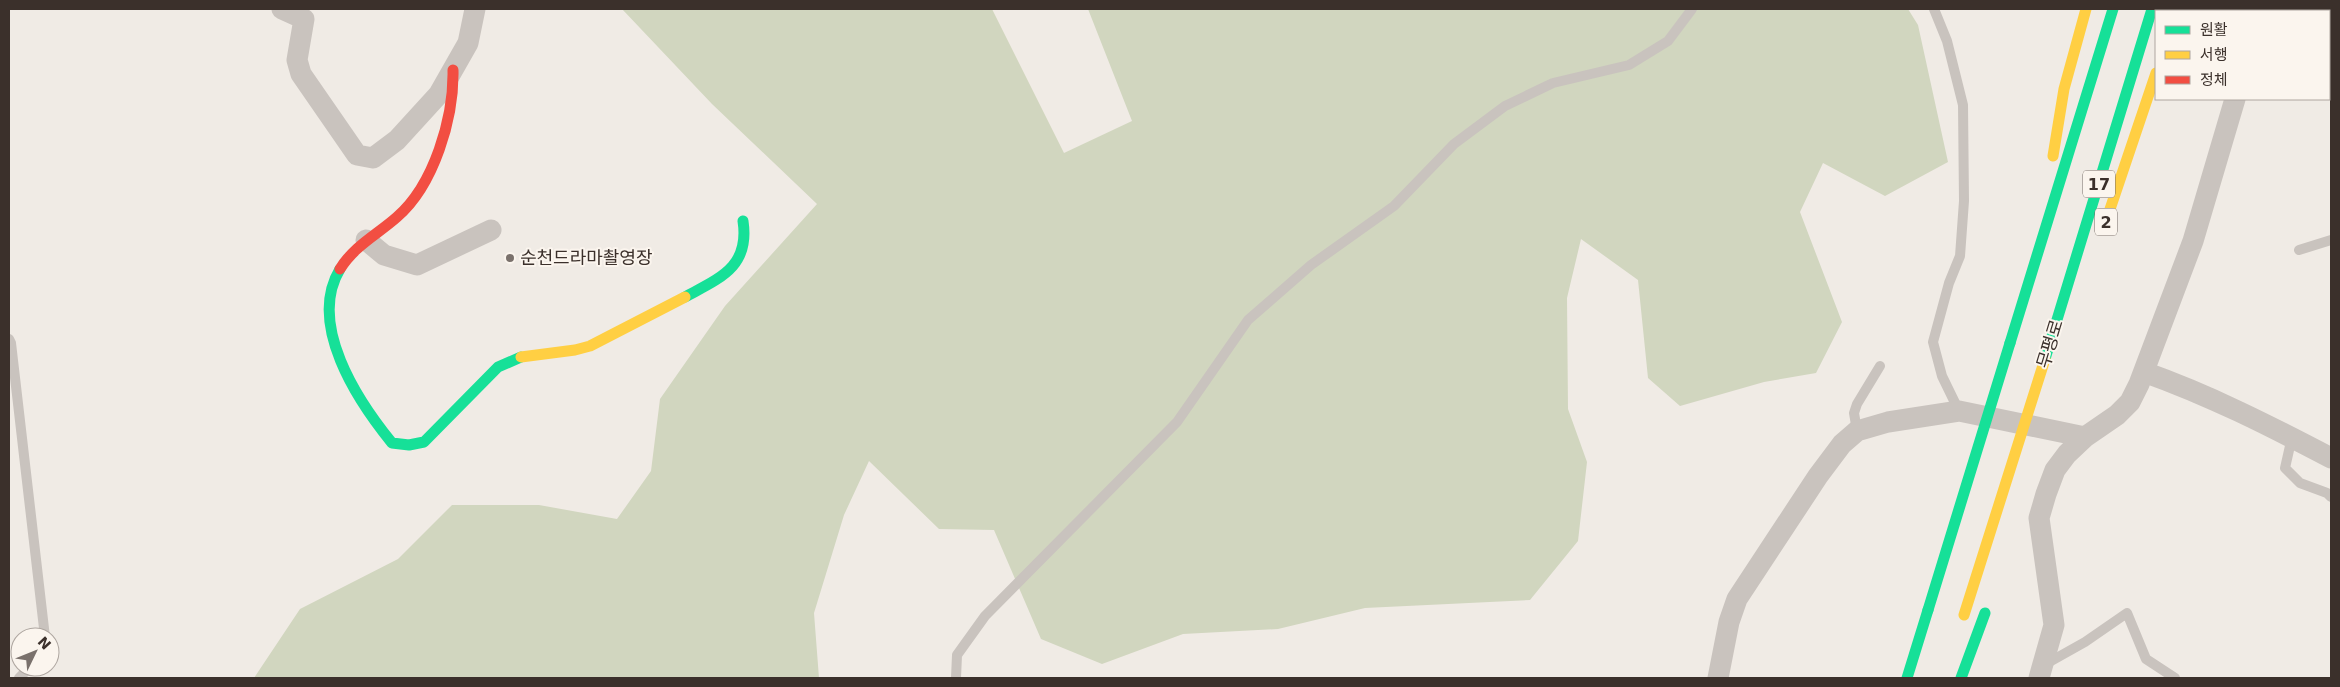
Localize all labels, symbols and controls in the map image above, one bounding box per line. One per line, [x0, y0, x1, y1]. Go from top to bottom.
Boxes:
legend [2155, 10, 2330, 100]
text: 원활 [2200, 21, 2228, 39]
text: 서행 [2200, 46, 2228, 64]
text: 정체 [2200, 71, 2228, 89]
road number: 17 [2083, 170, 2115, 198]
road number: 2 [2095, 208, 2117, 236]
place label: 순천드라마촬영장 [520, 247, 652, 268]
marker: 순천드라마촬영장 [504, 252, 516, 264]
street label: 무평로 [2032, 317, 2067, 371]
north arrow [10, 627, 60, 677]
text: N [35, 633, 54, 653]

